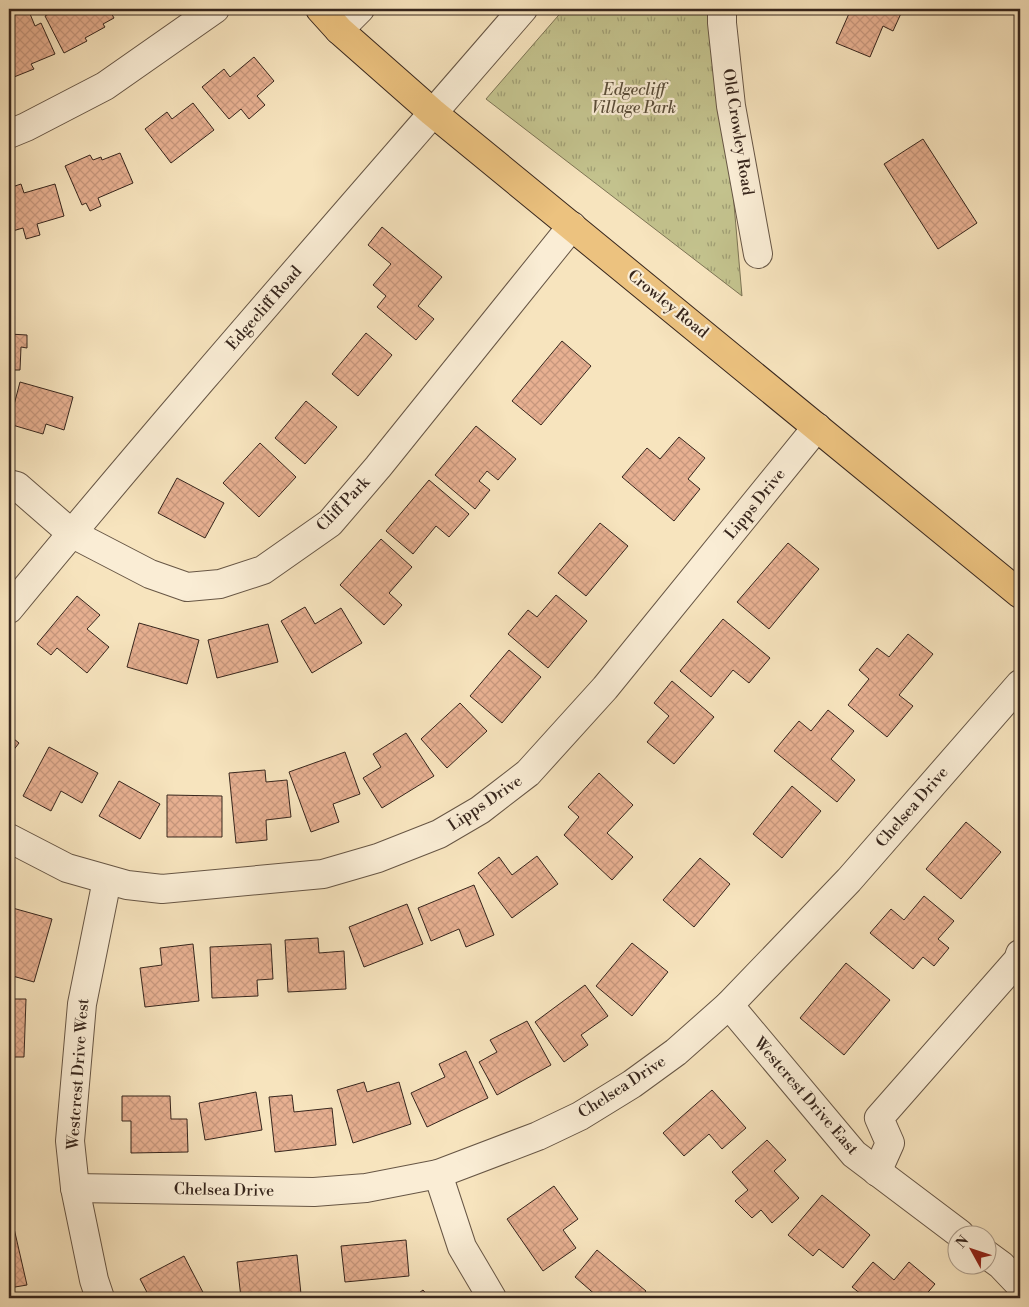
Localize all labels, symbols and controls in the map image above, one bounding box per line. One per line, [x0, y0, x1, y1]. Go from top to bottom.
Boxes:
street label: Old Crowley Road [718, 67, 758, 197]
park label: Edgecliff Village Park [592, 80, 676, 118]
street label: Edgecliff Road [222, 262, 306, 354]
street label: Crowley Road [623, 265, 713, 343]
street label: Lipps Drive [720, 465, 790, 543]
street label: Cliff Park [312, 471, 375, 535]
street label: Chelsea Drive [871, 762, 953, 852]
street label: Lipps Drive [444, 771, 526, 835]
street label: Westcrest Drive West [63, 997, 93, 1151]
street label: Westcrest Drive East [749, 1032, 863, 1159]
street label: Chelsea Drive [574, 1051, 670, 1123]
street label: Chelsea Drive [174, 1179, 274, 1201]
north arrow [946, 1224, 996, 1274]
text: N [952, 1232, 973, 1252]

